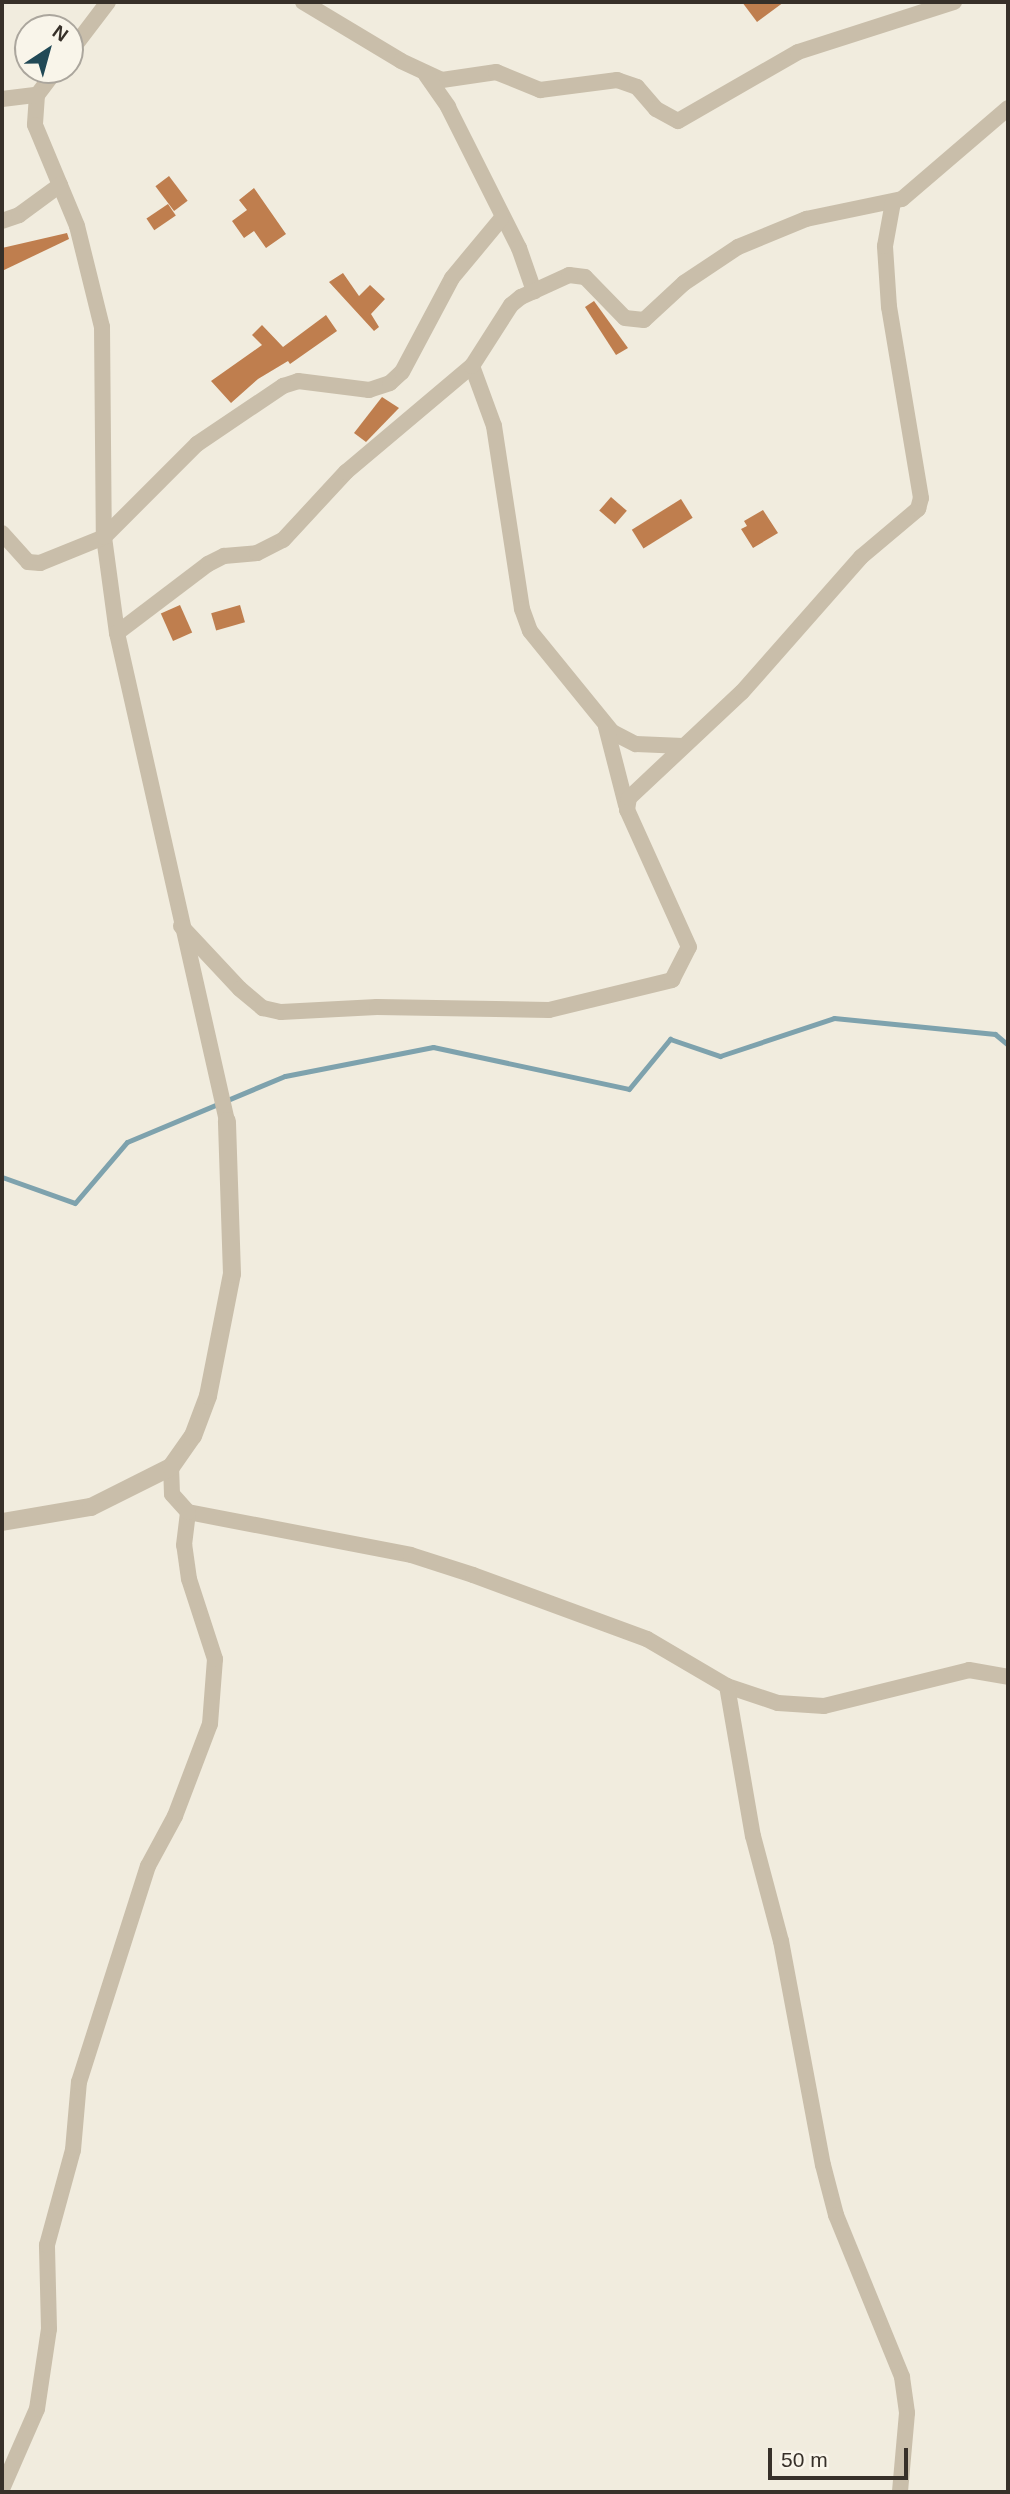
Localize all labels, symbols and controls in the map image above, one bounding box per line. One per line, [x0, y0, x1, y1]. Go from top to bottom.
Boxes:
north arrow [14, 14, 84, 84]
text: N [49, 21, 72, 46]
scale bar [772, 2434, 912, 2478]
text: 50 m [781, 2448, 828, 2471]

